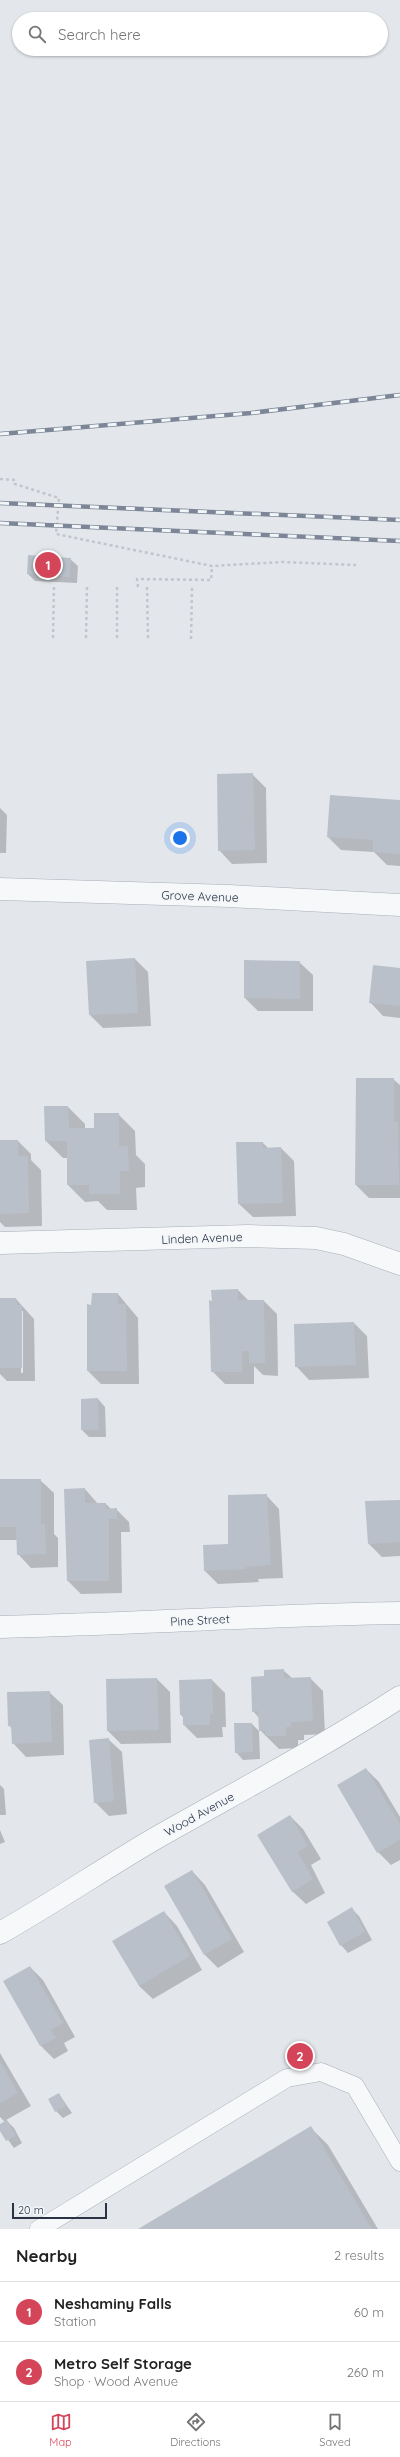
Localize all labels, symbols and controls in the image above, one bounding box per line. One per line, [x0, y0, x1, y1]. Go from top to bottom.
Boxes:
search box [12, 12, 388, 56]
icon: search [26, 23, 48, 45]
text: Search here [58, 25, 141, 44]
pin: 1 [35, 550, 61, 580]
your location [170, 828, 190, 848]
street label: Grove Avenue [161, 887, 239, 905]
street label: Linden Avenue [161, 1229, 243, 1247]
street label: Pine Street [170, 1611, 230, 1629]
street label: Wood Avenue [161, 1789, 237, 1839]
pin: 2 [287, 2041, 313, 2071]
scale bar [12, 2201, 107, 2220]
text: 20 m [18, 2203, 44, 2217]
text: Nearby [16, 2245, 77, 2266]
text: 2 results [334, 2247, 384, 2263]
text: Neshaminy Falls [54, 2294, 171, 2313]
text: 1 [26, 2304, 32, 2320]
text: 60 m [354, 2304, 384, 2320]
text: Station [54, 2313, 96, 2329]
text: Metro Self Storage [54, 2354, 192, 2373]
text: 2 [25, 2364, 33, 2380]
text: 260 m [347, 2364, 384, 2380]
text: Shop · Wood Avenue [54, 2373, 178, 2389]
tab: Map [49, 2411, 72, 2449]
tab: Directions [170, 2411, 221, 2449]
tab: Saved [319, 2411, 351, 2449]

